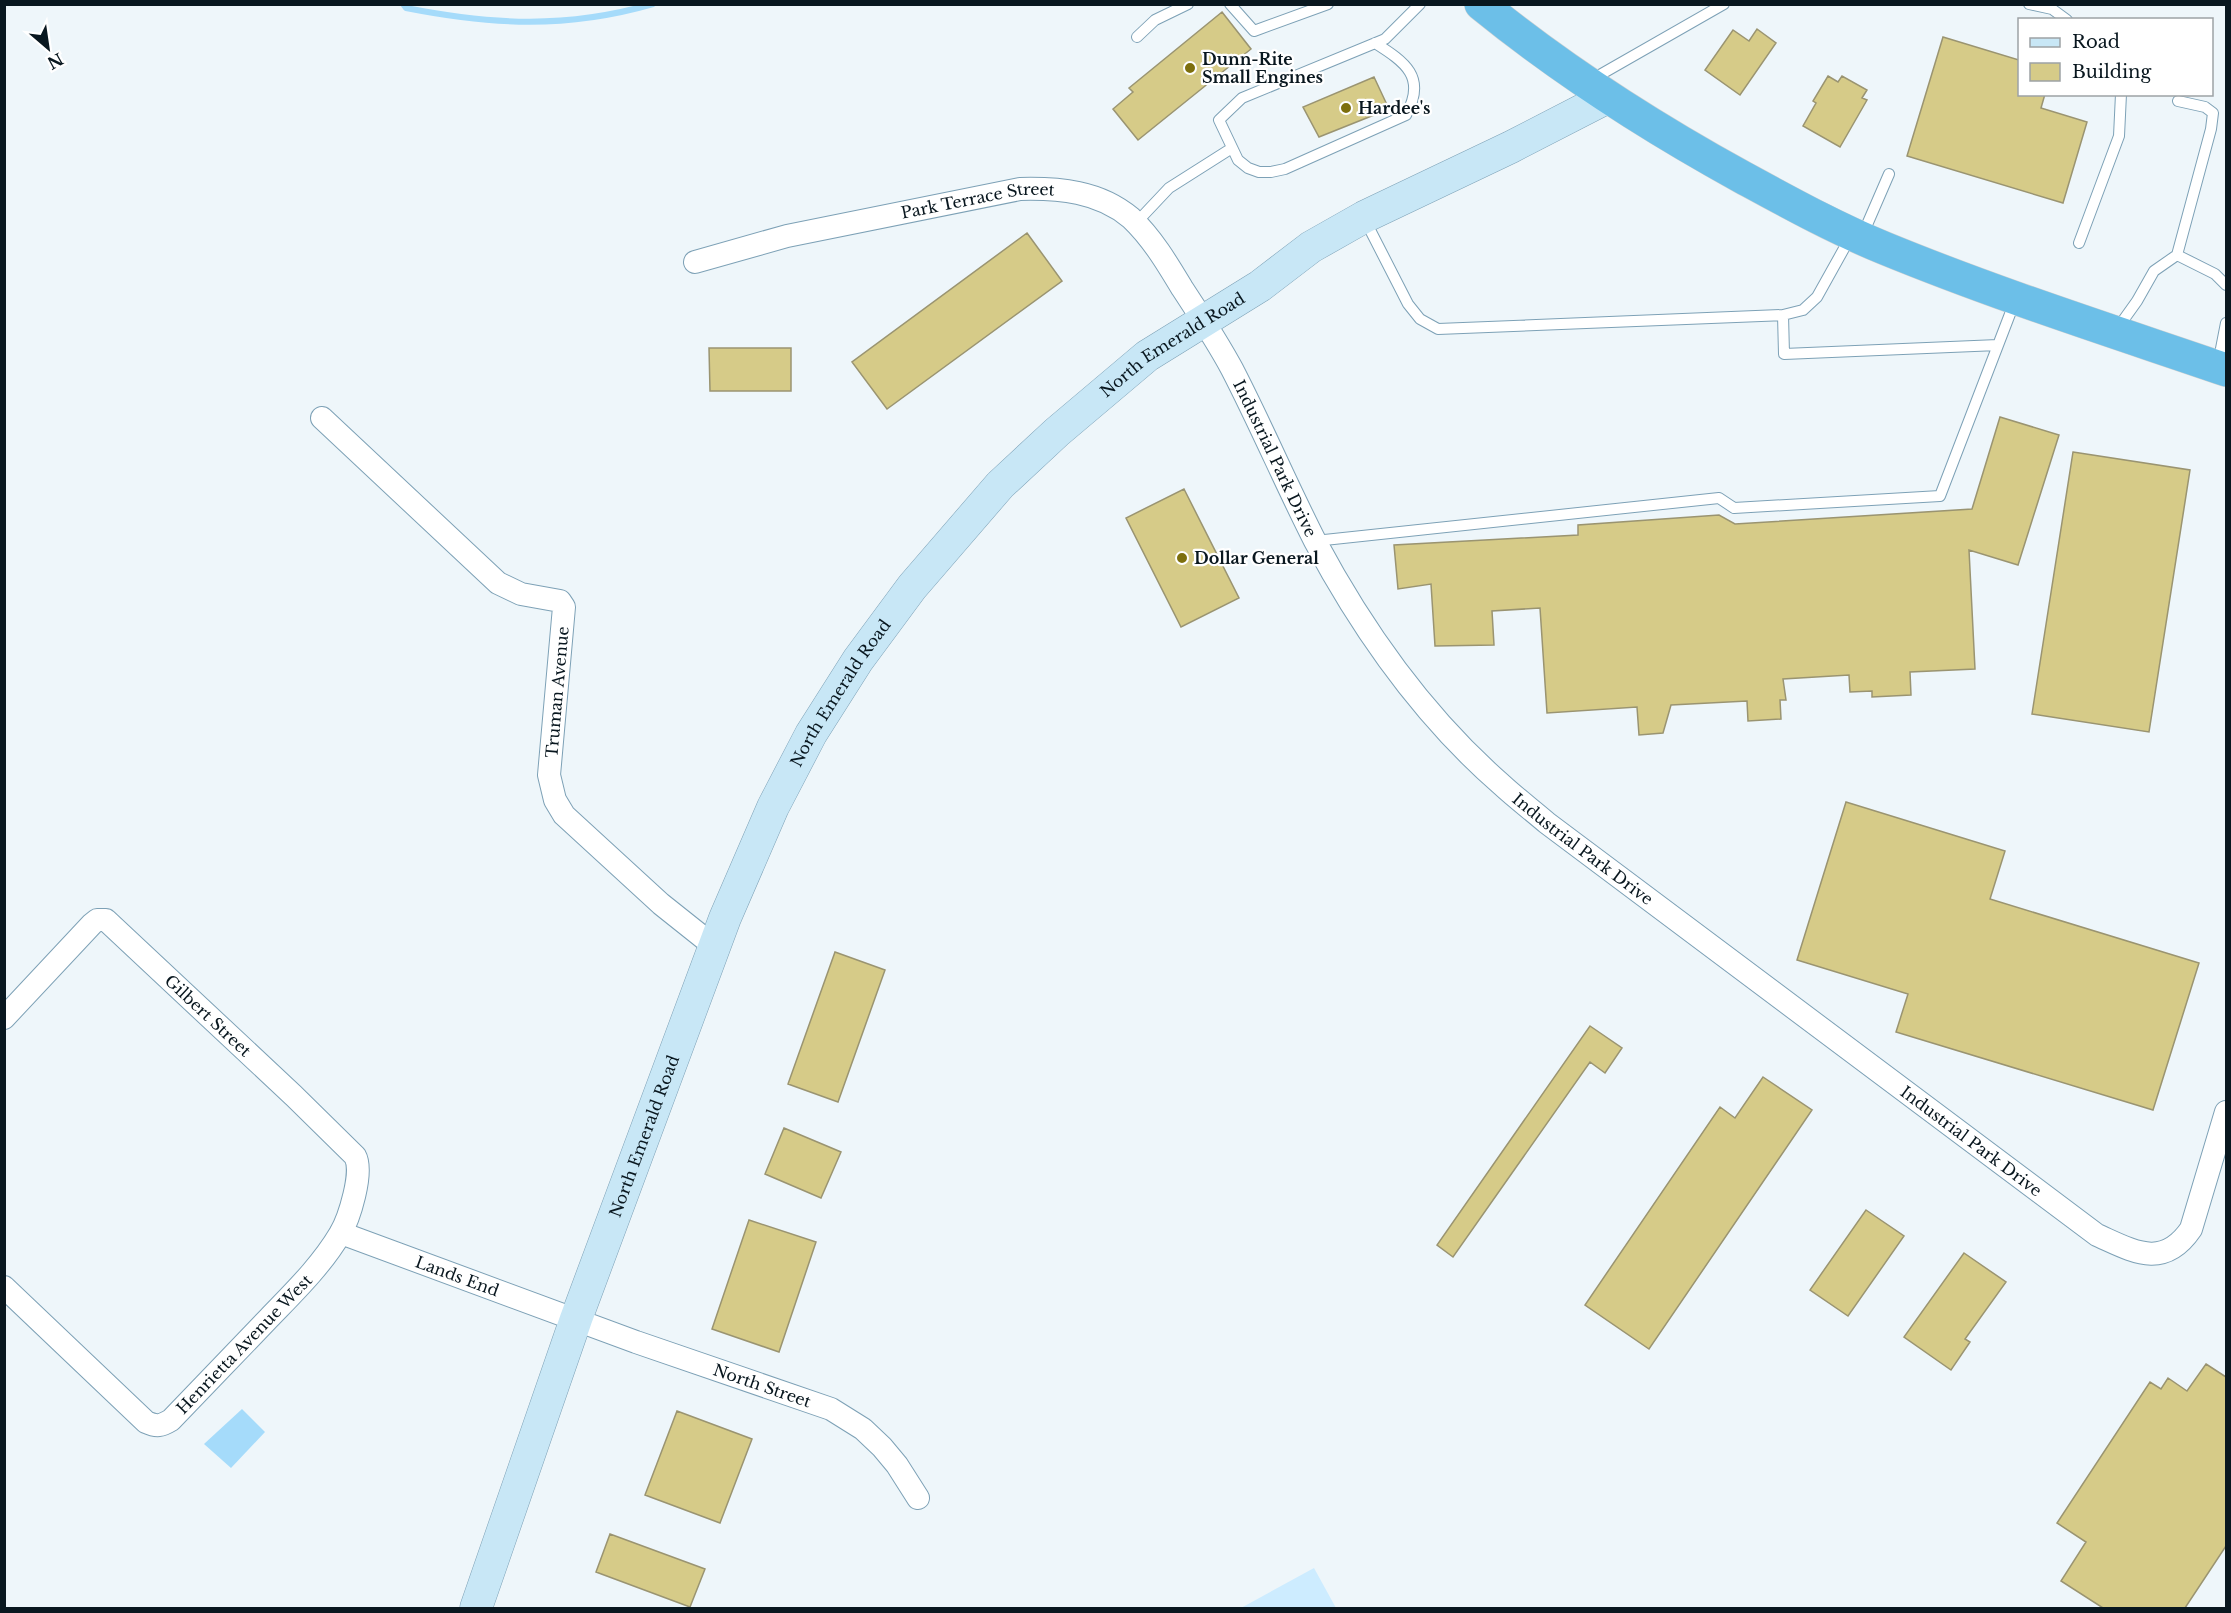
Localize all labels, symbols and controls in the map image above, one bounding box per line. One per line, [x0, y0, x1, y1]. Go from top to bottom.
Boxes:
north arrow [18, 18, 78, 78]
legend [2018, 18, 2213, 96]
text: Road [2072, 31, 2120, 53]
text: N [44, 49, 67, 74]
place label: Dunn-Rite Small Engines [1202, 49, 1323, 87]
marker: Dunn-Rite Small Engines [1183, 61, 1197, 75]
text: Building [2072, 61, 2151, 83]
place label: Hardee's [1358, 98, 1430, 118]
marker: Hardee's [1339, 101, 1353, 115]
street label: Park Terrace Street [899, 179, 1055, 223]
street label: North Emerald Road [1096, 288, 1249, 401]
street label: Industrial Park Drive [1229, 376, 1321, 540]
place label: Dollar General [1194, 548, 1319, 568]
marker: Dollar General [1175, 551, 1189, 565]
street label: North Emerald Road [786, 615, 895, 770]
street label: Truman Avenue [541, 625, 573, 759]
street label: Industrial Park Drive [1508, 789, 1657, 909]
street label: Gilbert Street [161, 970, 255, 1061]
street label: North Emerald Road [605, 1052, 683, 1220]
street label: Industrial Park Drive [1897, 1081, 2046, 1200]
street label: Lands End [413, 1251, 502, 1301]
street label: Henrietta Avenue West [172, 1270, 316, 1418]
street label: North Street [711, 1359, 814, 1411]

